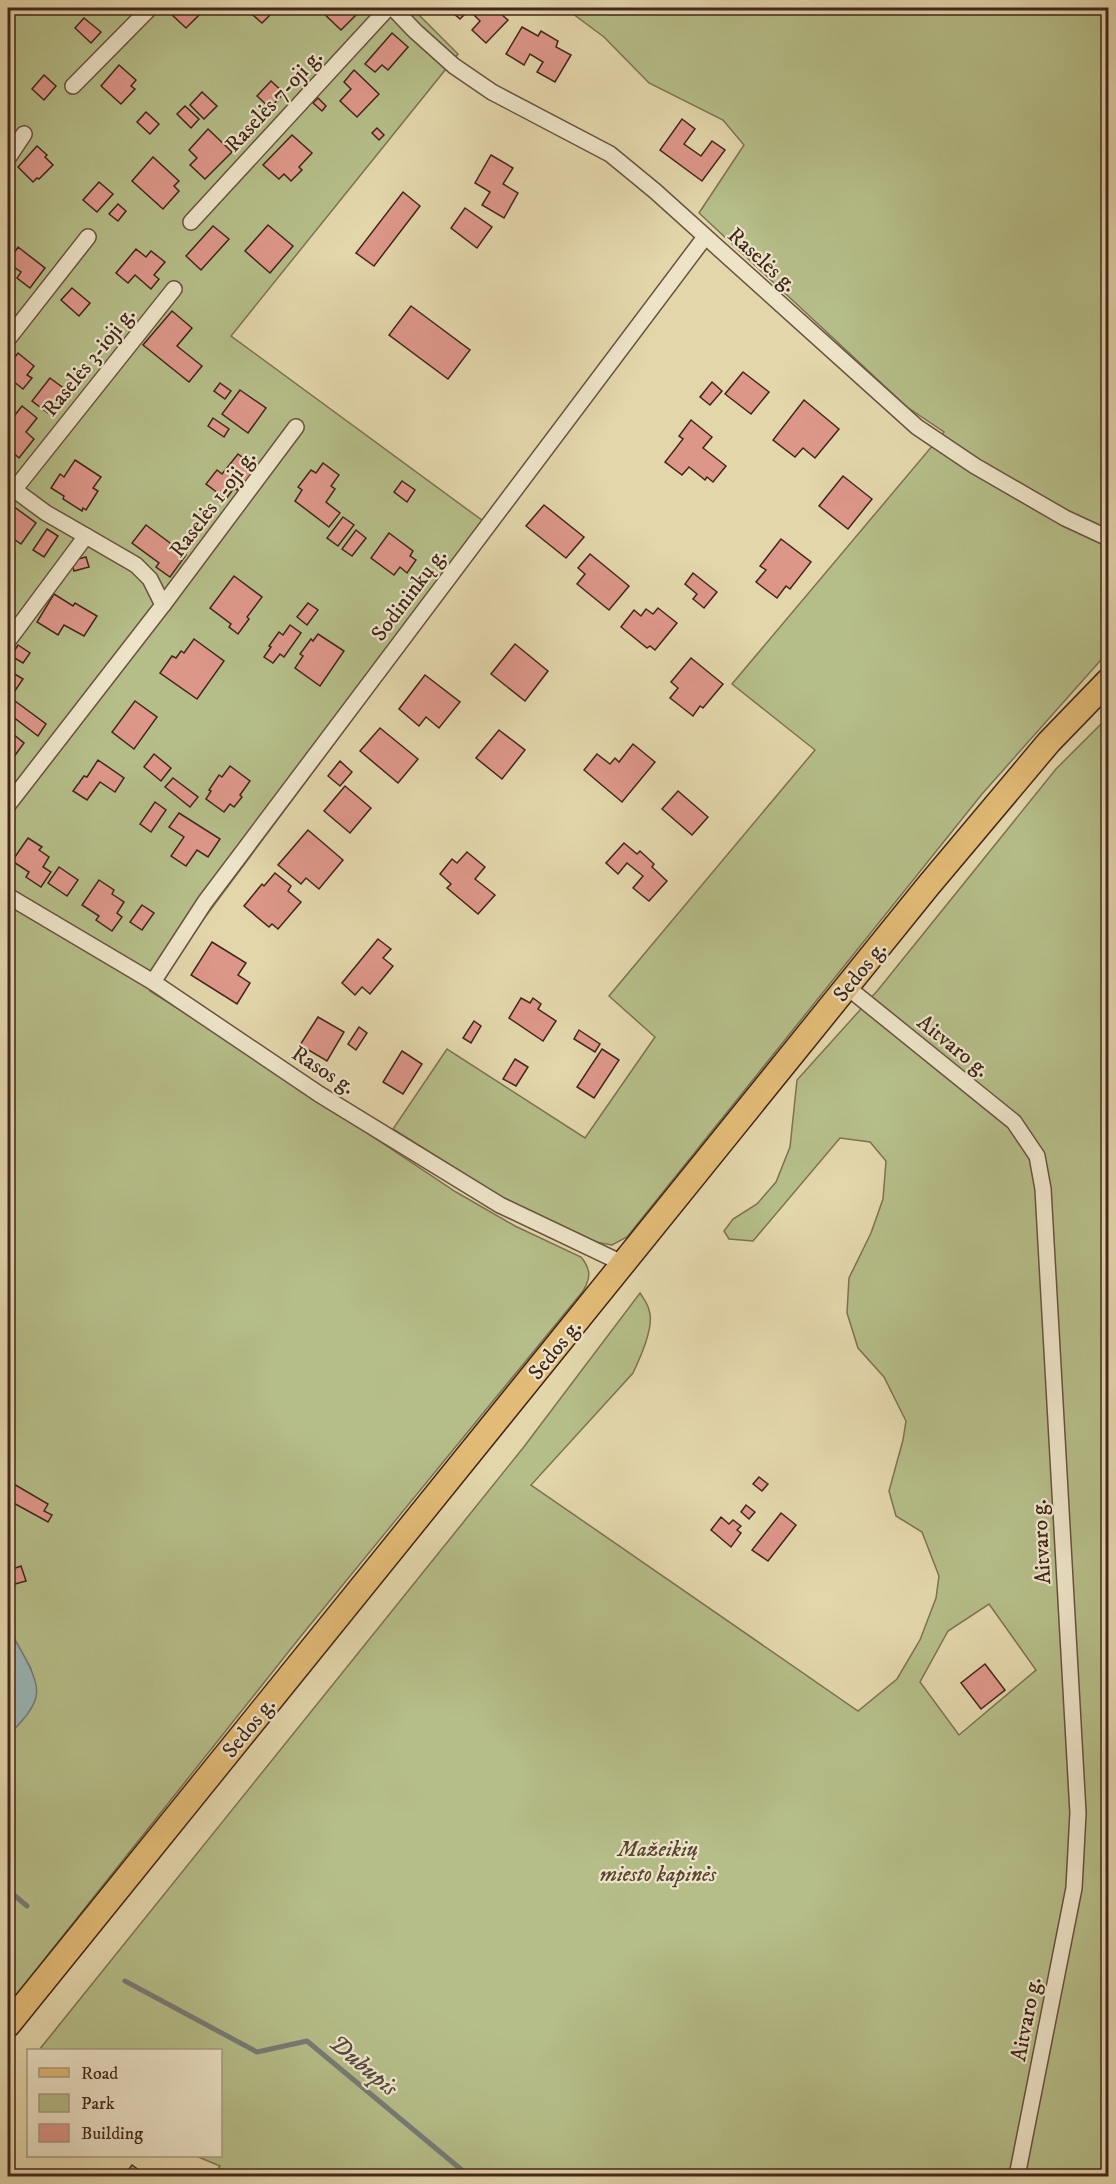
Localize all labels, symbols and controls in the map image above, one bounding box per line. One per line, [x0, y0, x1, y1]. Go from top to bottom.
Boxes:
street label: Raselės 7-oji g. [220, 44, 329, 158]
street label: Raselės g. [722, 222, 802, 298]
street label: Raselės 3-ioji g. [37, 302, 142, 422]
street label: Raselės 1-oji g. [164, 445, 262, 563]
street label: Sodininkų g. [365, 543, 453, 647]
street label: Sedos g. [828, 936, 893, 1008]
street label: Aitvaro g. [911, 1009, 995, 1083]
street label: Rasos g. [286, 1040, 360, 1101]
street label: Sedos g. [523, 1314, 588, 1386]
street label: Aitvaro g. [1026, 1499, 1057, 1585]
street label: Sedos g. [217, 1692, 282, 1764]
park label: Mažeikių miesto kapinės [600, 1836, 718, 1888]
street label: Aitvaro g. [1005, 1975, 1048, 2064]
water label: Dubupis [323, 2028, 404, 2104]
legend [27, 2049, 222, 2157]
text: Road [81, 2063, 118, 2085]
text: Park [81, 2093, 115, 2115]
text: Building [81, 2123, 143, 2145]

